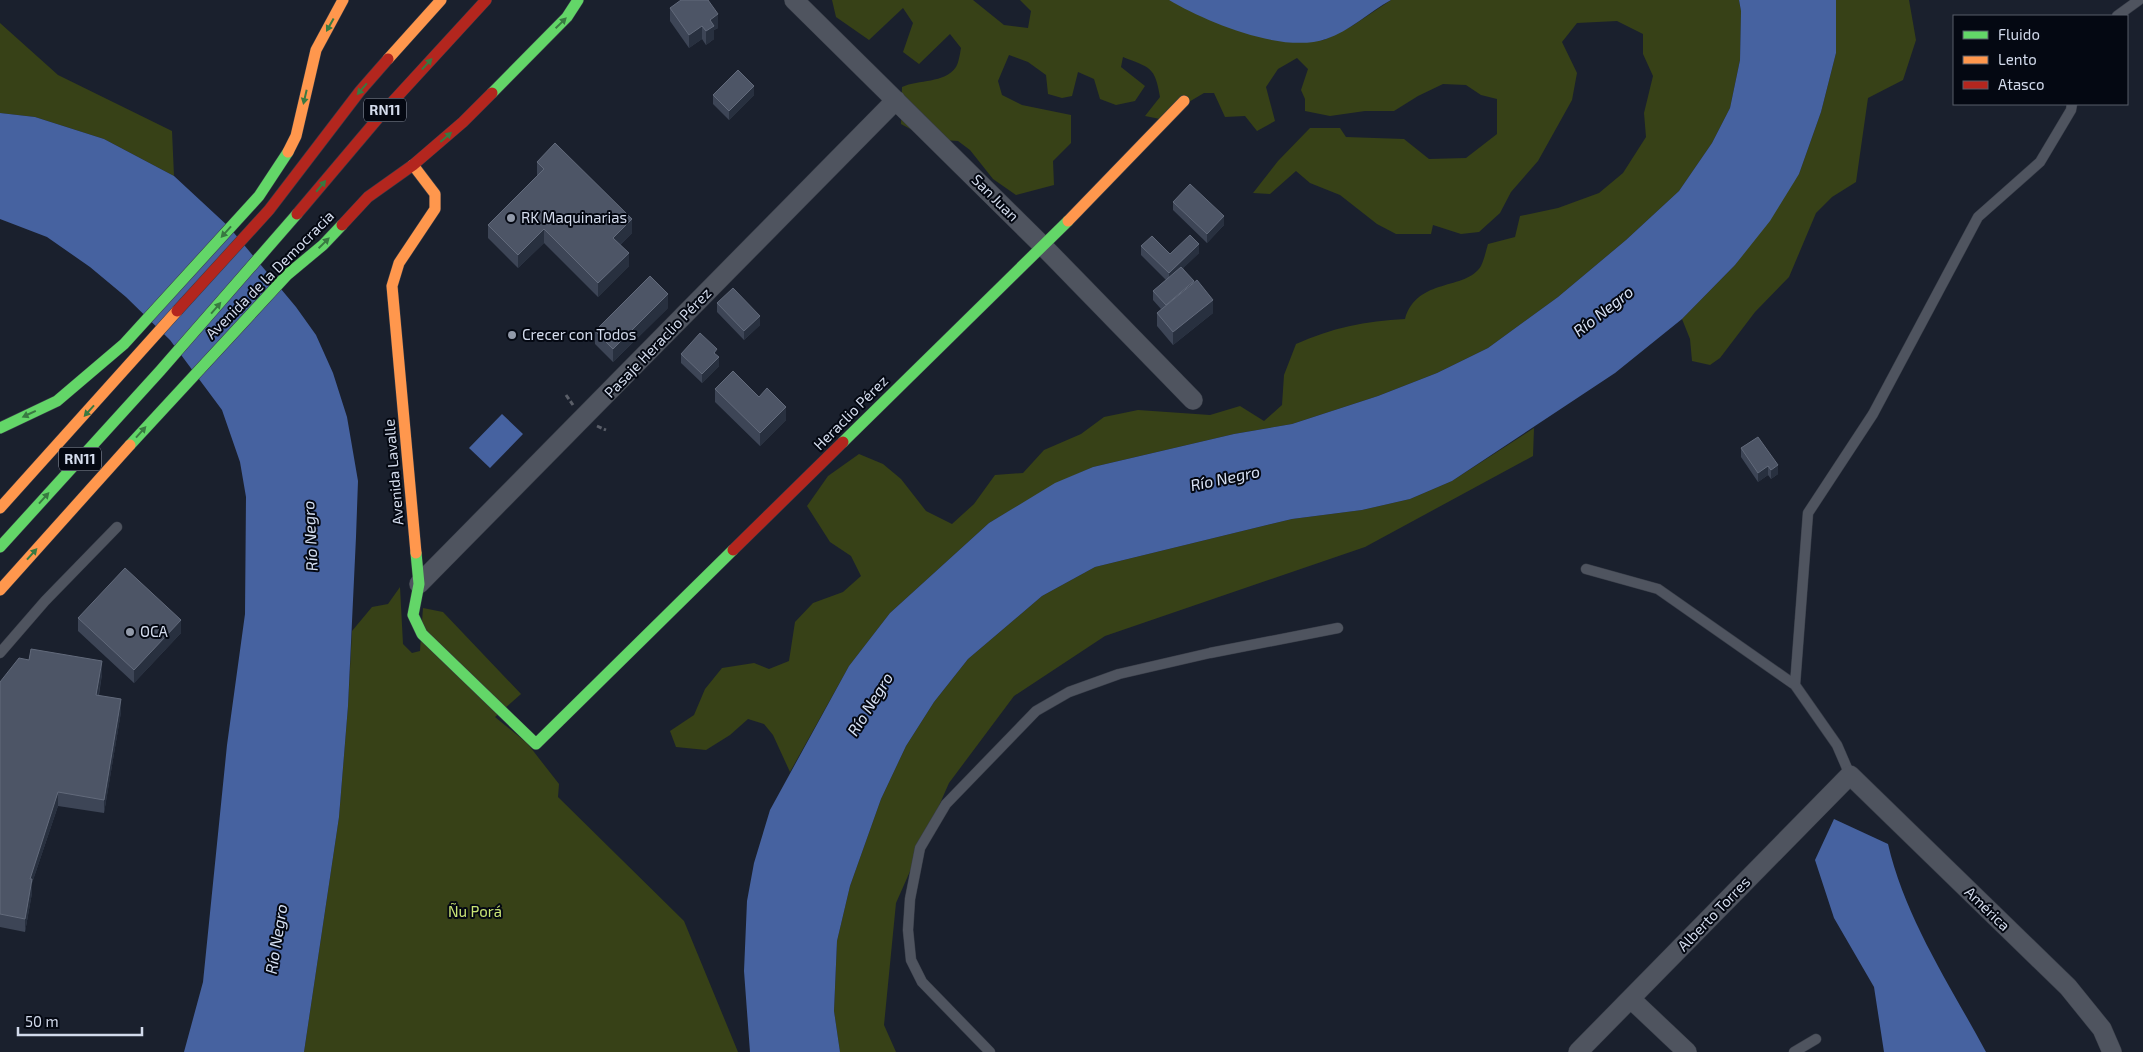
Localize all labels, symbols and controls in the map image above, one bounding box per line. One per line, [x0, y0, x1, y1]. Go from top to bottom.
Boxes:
legend [1953, 15, 2128, 105]
one-way arrow [555, 17, 567, 29]
one-way arrow [325, 18, 334, 32]
text: Fluido [1998, 25, 2040, 43]
text: Lento [1998, 50, 2037, 68]
one-way arrow [421, 58, 433, 70]
text: Atasco [1998, 75, 2044, 93]
one-way arrow [356, 82, 368, 94]
one-way arrow [301, 90, 309, 105]
road number: RN11 [364, 98, 406, 122]
one-way arrow [440, 132, 452, 143]
street label: San Juan [968, 170, 1023, 225]
one-way arrow [315, 180, 326, 193]
street label: Avenida de la Democracia [201, 206, 337, 342]
place label: RK Maquinarias [521, 208, 627, 226]
marker: RK Maquinarias [505, 212, 517, 224]
one-way arrow [220, 226, 232, 238]
one-way arrow [317, 237, 329, 249]
water label: Río Negro [1569, 281, 1636, 340]
street label: Pasaje Heraclio Pérez [600, 284, 715, 402]
one-way arrow [210, 301, 221, 314]
place label: Crecer con Todos [522, 325, 636, 343]
marker: Crecer con Todos [506, 329, 518, 341]
street label: Heraclio Pérez [809, 371, 891, 453]
one-way arrow [83, 404, 95, 416]
one-way arrow [22, 410, 36, 418]
street label: Avenida Lavalle [379, 418, 407, 526]
one-way arrow [135, 427, 147, 439]
road number: RN11 [59, 448, 101, 470]
water label: Río Negro [1188, 461, 1261, 494]
one-way arrow [39, 492, 50, 504]
water label: Río Negro [298, 500, 321, 572]
one-way arrow [27, 547, 38, 560]
place label: OCA [140, 622, 169, 640]
marker: OCA [124, 626, 136, 638]
water label: Río Negro [843, 669, 896, 739]
street label: Alberto Torres [1673, 872, 1753, 954]
street label: América [1961, 882, 2014, 934]
park label: Ñu Porá [448, 902, 502, 920]
water label: Río Negro [261, 903, 290, 975]
scale bar [18, 1004, 141, 1036]
text: 50 m [25, 1012, 59, 1030]

